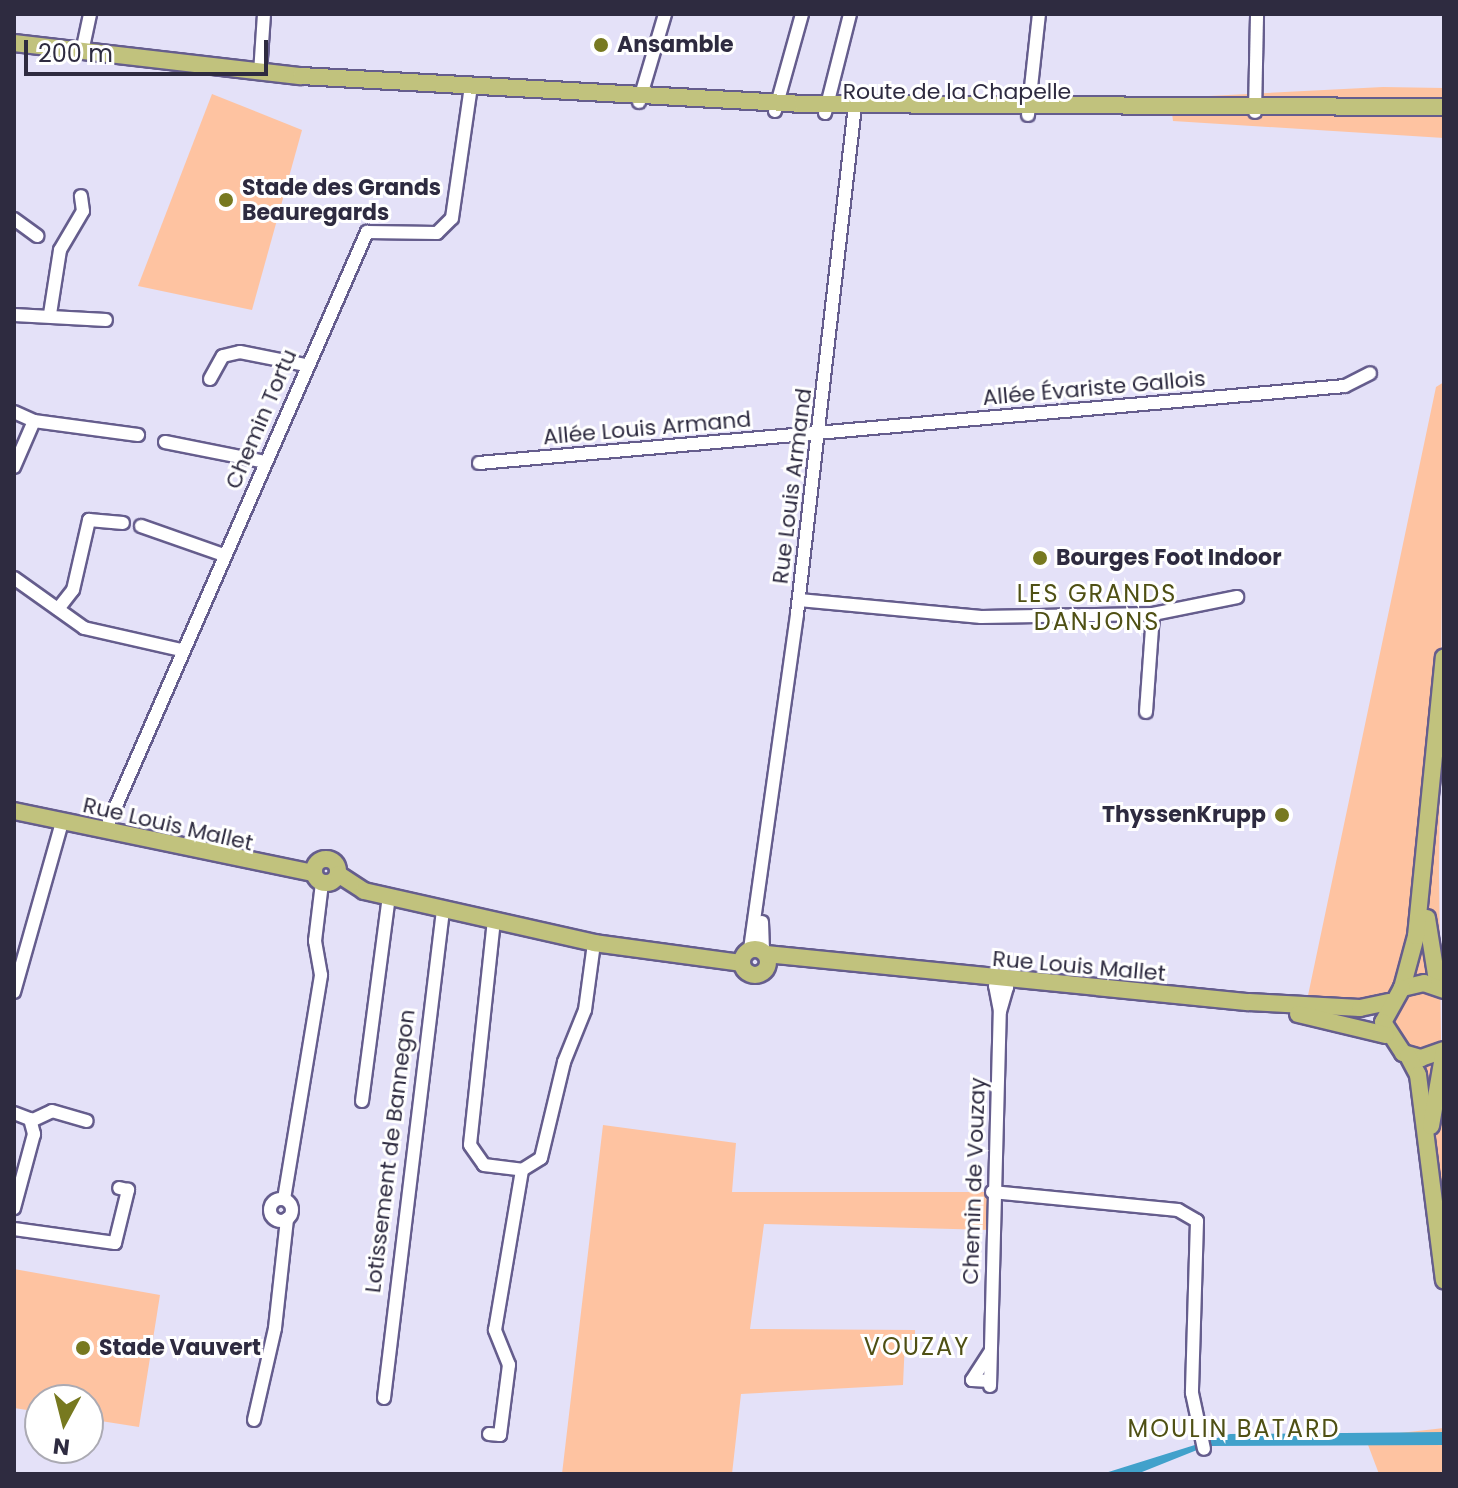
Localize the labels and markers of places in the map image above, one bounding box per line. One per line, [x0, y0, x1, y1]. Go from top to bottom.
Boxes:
place label: Ansamble [617, 32, 734, 58]
marker: Ansamble [592, 36, 610, 54]
place label: Stade des Grands Beauregards [242, 174, 441, 226]
marker: Stade des Grands Beauregards [217, 191, 235, 209]
place label: Bourges Foot Indoor [1056, 545, 1282, 571]
marker: Bourges Foot Indoor [1031, 549, 1049, 567]
place label: ThyssenKrupp [1102, 802, 1266, 828]
marker: ThyssenKrupp [1273, 806, 1291, 824]
place label: Stade Vauvert [99, 1335, 261, 1361]
marker: Stade Vauvert [74, 1339, 92, 1357]

